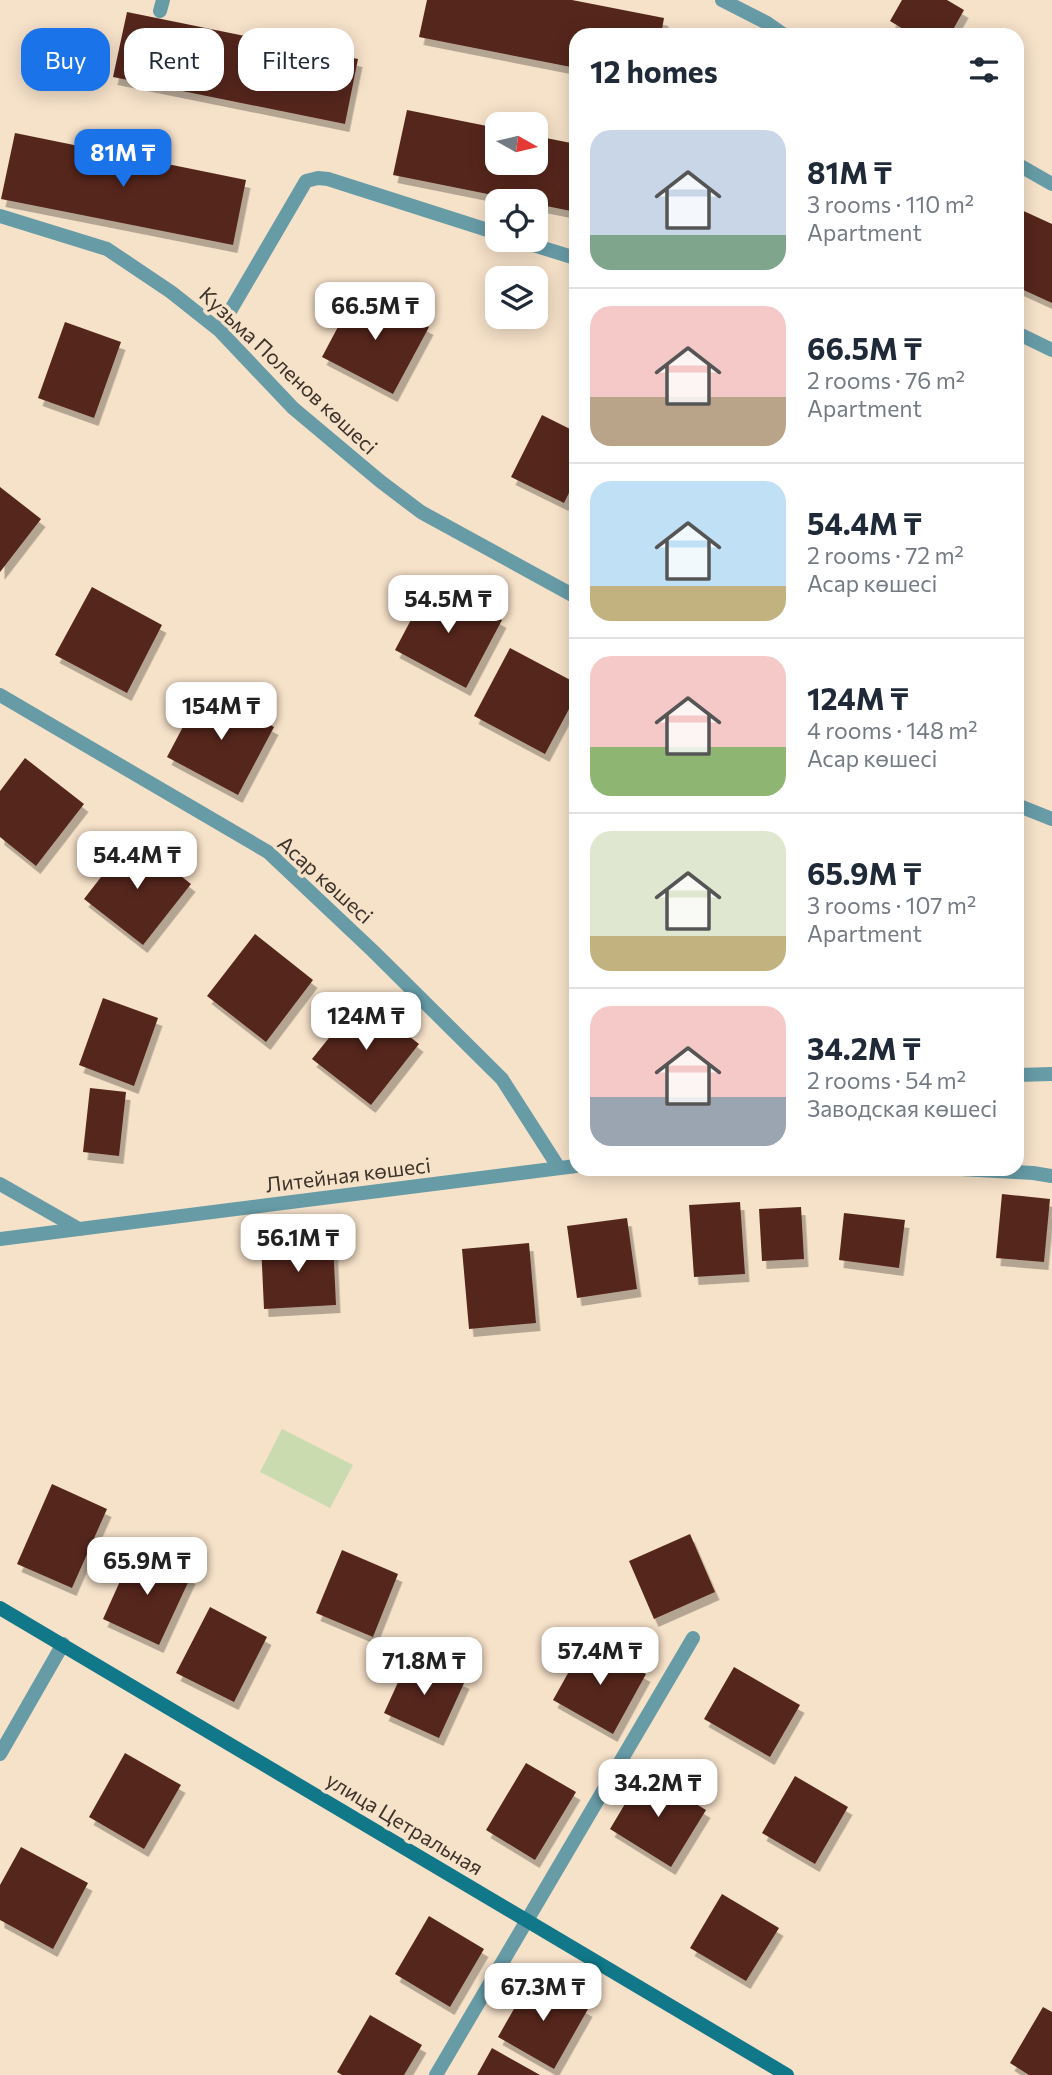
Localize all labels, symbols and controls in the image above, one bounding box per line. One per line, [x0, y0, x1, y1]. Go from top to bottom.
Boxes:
chip: Buy [21, 28, 110, 91]
chip: Rent [124, 28, 224, 91]
chip: Filters [238, 28, 354, 91]
icon: filters [965, 51, 1003, 89]
text: 12 homes [590, 52, 718, 89]
north arrow [485, 112, 548, 175]
map controls [485, 112, 548, 329]
pin: 81M ₸ [74, 130, 172, 189]
text: 81M ₸ [90, 138, 156, 166]
text: 81M ₸ [807, 153, 892, 190]
icon: home [646, 158, 730, 242]
button: locate [485, 189, 548, 252]
text: 3 rooms · 110 m² [807, 190, 974, 218]
text: Apartment [807, 218, 922, 246]
button: layers [485, 266, 548, 329]
street label: Кузьма Поленов көшесі [195, 281, 383, 459]
pin: 66.5M ₸ [310, 282, 440, 342]
text: 66.5M ₸ [331, 291, 419, 319]
text: 66.5M ₸ [807, 329, 922, 366]
icon: home [646, 334, 730, 418]
text: 2 rooms · 76 m² [807, 366, 965, 394]
text: Apartment [807, 394, 922, 422]
text: 54.4M ₸ [807, 504, 922, 541]
icon: home [646, 509, 730, 593]
text: 2 rooms · 72 m² [807, 541, 964, 569]
text: Асар көшесі [807, 569, 938, 597]
pin: 54.5M ₸ [383, 576, 513, 635]
text: 54.5M ₸ [404, 584, 492, 612]
text: 124M ₸ [807, 679, 909, 716]
pin: 154M ₸ [164, 682, 278, 742]
icon: home [646, 684, 730, 768]
text: 154M ₸ [182, 691, 260, 719]
text: 4 rooms · 148 m² [807, 716, 978, 744]
text: Асар көшесі [807, 744, 938, 772]
street label: Асар көшесі [273, 830, 379, 928]
pin: 54.4M ₸ [72, 832, 202, 891]
text: 54.4M ₸ [93, 840, 181, 868]
text: 65.9M ₸ [807, 854, 922, 891]
icon: home [646, 859, 730, 943]
text: 3 rooms · 107 m² [807, 891, 976, 919]
text: Apartment [807, 919, 922, 947]
pin: 124M ₸ [309, 992, 423, 1052]
text: 124M ₸ [327, 1001, 405, 1029]
text: 34.2M ₸ [807, 1029, 921, 1066]
icon: home [646, 1034, 730, 1118]
text: 2 rooms · 54 m² [807, 1066, 966, 1094]
text: Заводская көшесі [807, 1094, 997, 1122]
street label: Литейная көшесі [264, 1151, 432, 1197]
pin: 56.1M ₸ [233, 1214, 363, 1274]
text: 56.1M ₸ [257, 1223, 339, 1251]
pin: 65.9M ₸ [82, 1538, 212, 1597]
text: 65.9M ₸ [103, 1546, 191, 1574]
pin: 57.4M ₸ [535, 1628, 665, 1687]
text: 57.4M ₸ [558, 1636, 642, 1664]
pin: 71.8M ₸ [359, 1638, 489, 1697]
text: 71.8M ₸ [382, 1646, 466, 1674]
pin: 34.2M ₸ [593, 1759, 723, 1819]
street label: улица Цетральная [322, 1766, 488, 1880]
text: 34.2M ₸ [614, 1768, 702, 1796]
pin: 67.3M ₸ [478, 1964, 608, 2023]
text: 67.3M ₸ [501, 1972, 585, 2000]

